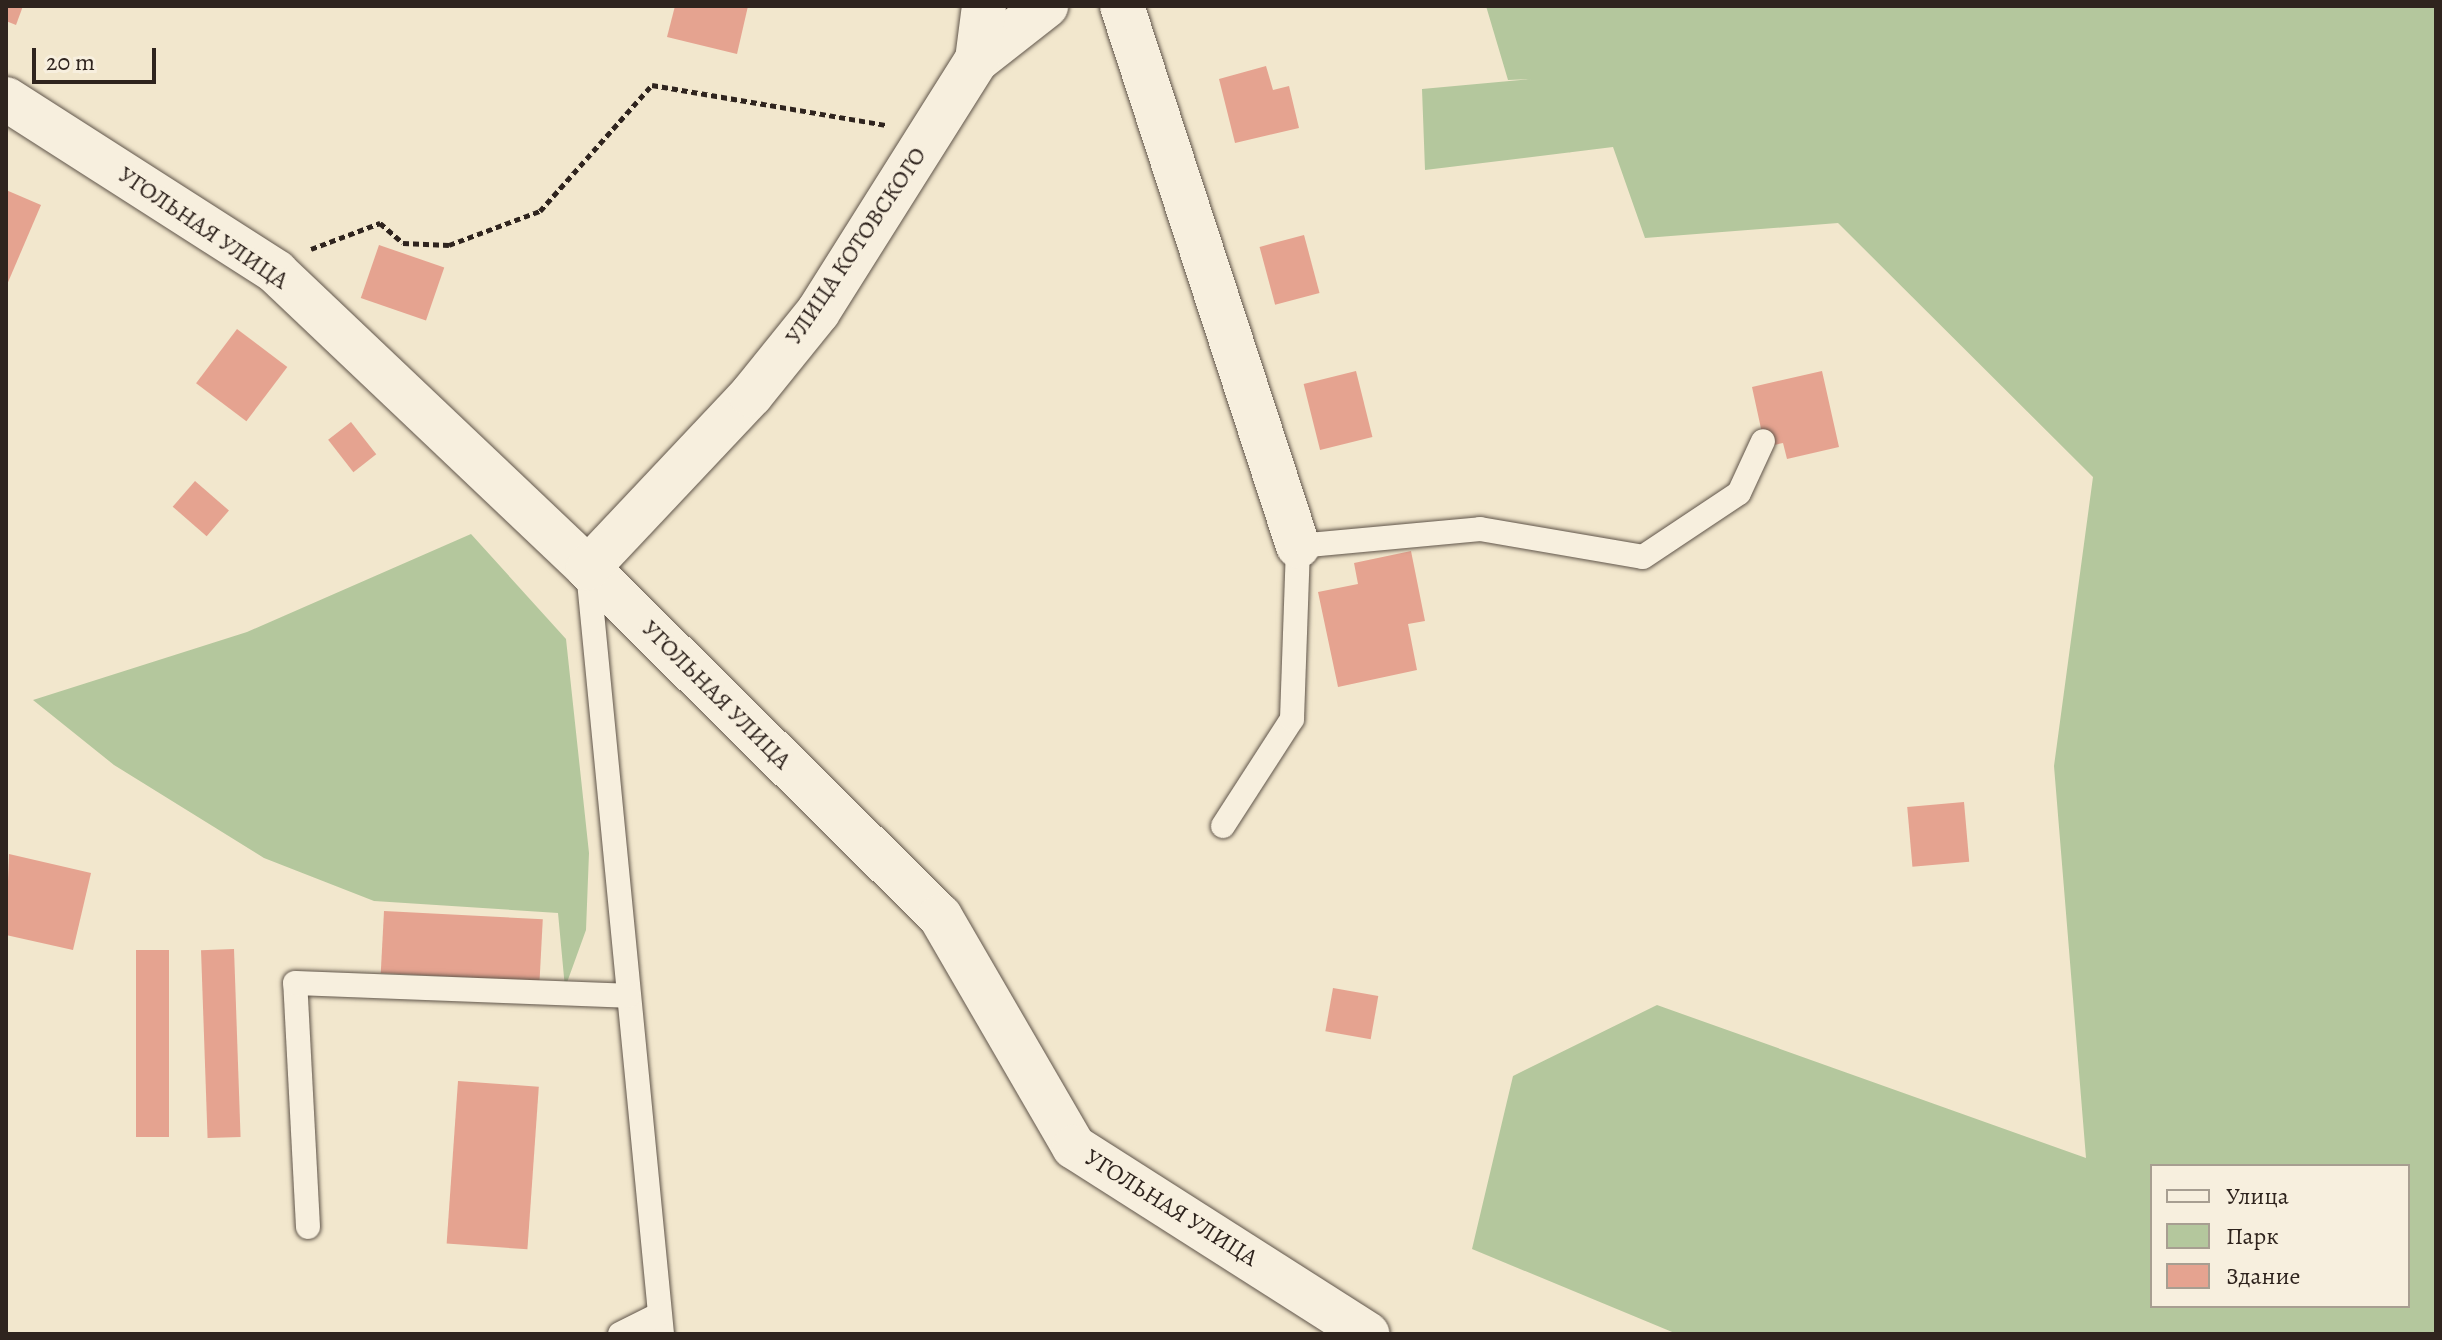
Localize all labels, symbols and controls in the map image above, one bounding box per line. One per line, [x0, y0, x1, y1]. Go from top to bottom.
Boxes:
scale bar [36, 32, 160, 82]
text: 20 m [46, 46, 95, 78]
street label: УЛИЦА КОТОВСКОГО [779, 142, 933, 350]
street label: УГОЛЬНАЯ УЛИЦА [113, 161, 293, 295]
street label: УГОЛЬНАЯ УЛИЦА [636, 615, 796, 775]
street label: УГОЛЬНАЯ УЛИЦА [1079, 1143, 1263, 1273]
legend [2150, 1164, 2410, 1308]
text: Улица [2226, 1180, 2289, 1212]
text: Парк [2226, 1220, 2279, 1252]
text: Здание [2226, 1260, 2301, 1292]

